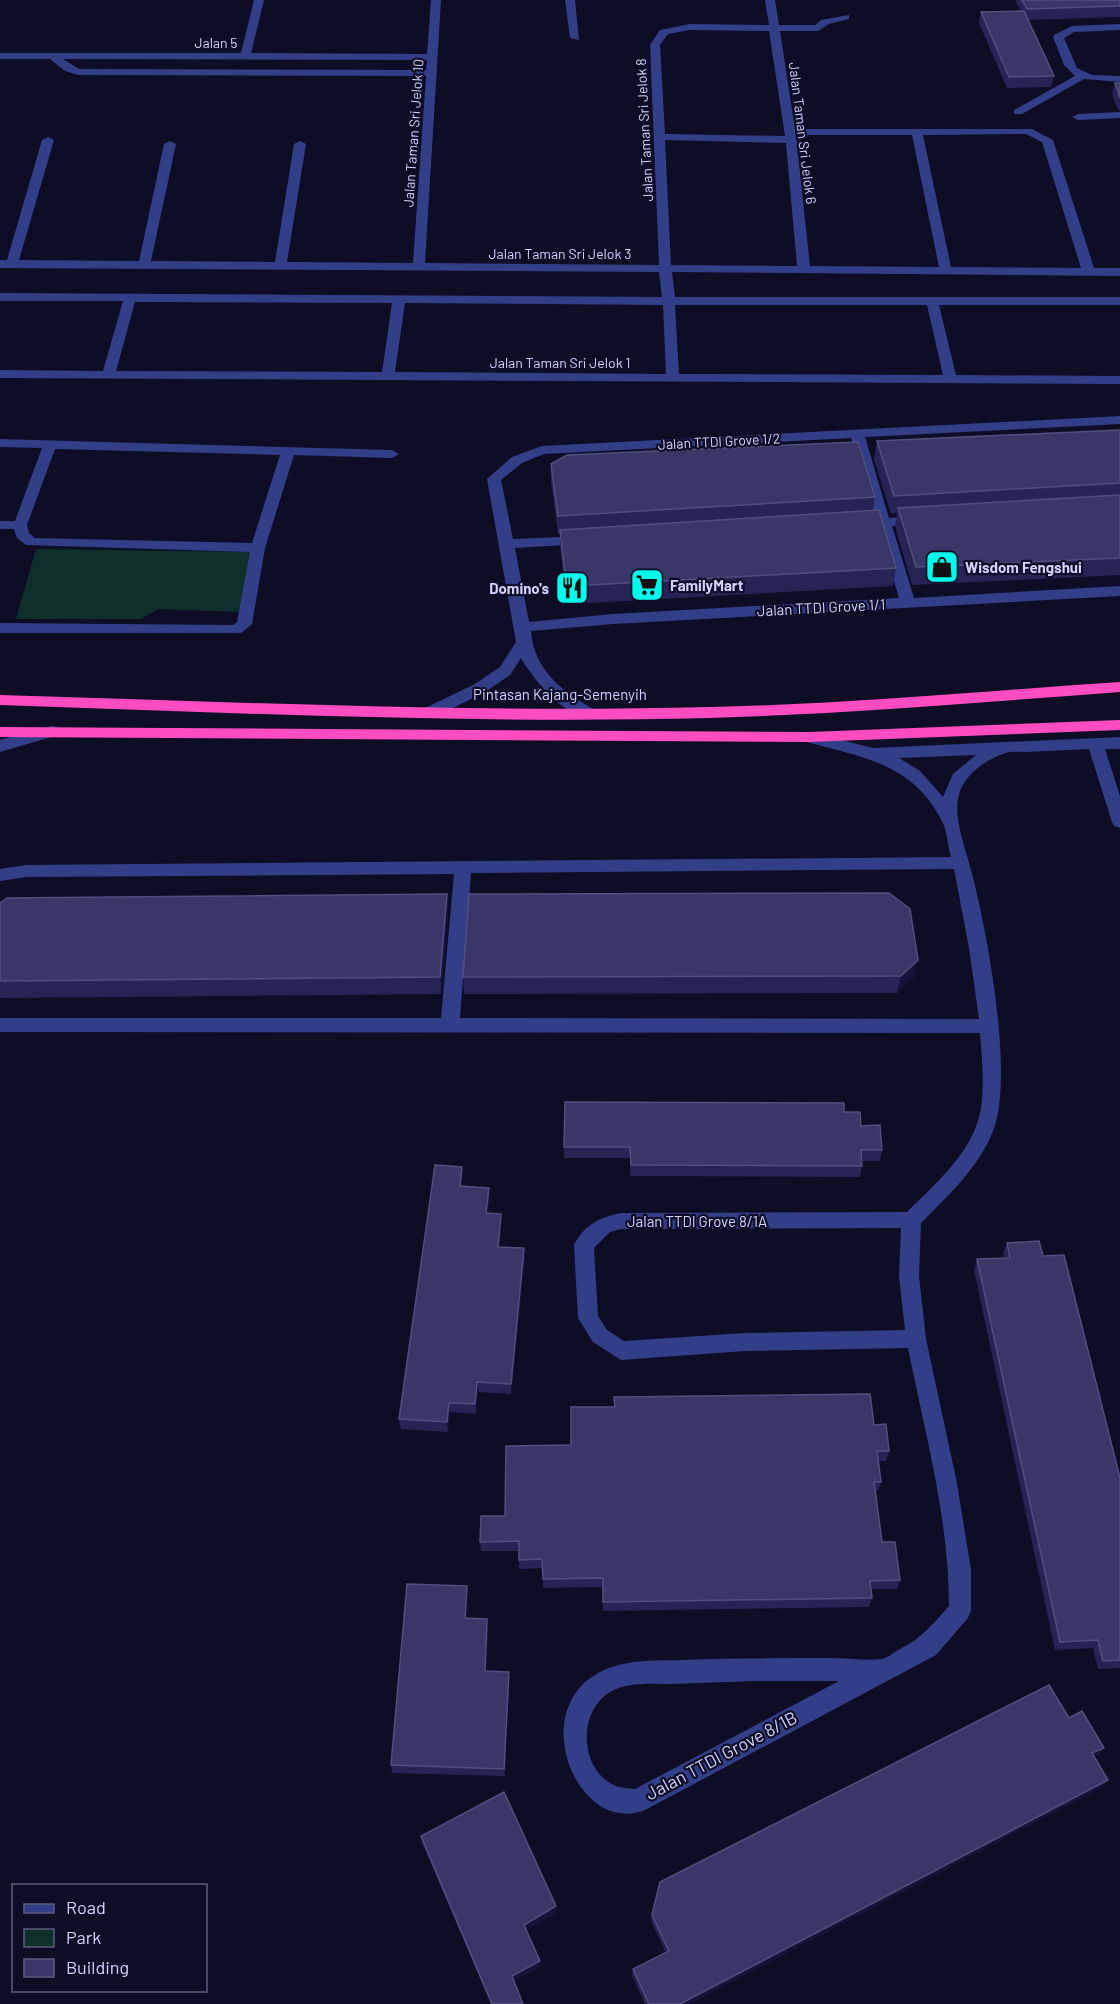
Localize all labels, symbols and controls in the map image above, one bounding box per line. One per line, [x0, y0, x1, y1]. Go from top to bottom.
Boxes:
street label: Jalan 5 [194, 34, 238, 51]
street label: Jalan Taman Sri Jelok 10 [399, 58, 427, 208]
street label: Jalan Taman Sri Jelok 8 [632, 58, 656, 202]
street label: Jalan Taman Sri Jelok 6 [786, 61, 820, 205]
street label: Jalan Taman Sri Jelok 3 [489, 245, 632, 262]
street label: Jalan Taman Sri Jelok 1 [490, 354, 630, 371]
street label: Jalan TTDI Grove 1/2 [657, 429, 781, 453]
shop icon: Wisdom Fengshui [924, 549, 960, 585]
place label: Wisdom Fengshui [965, 558, 1082, 576]
supermarket icon: FamilyMart [629, 567, 665, 603]
restaurant icon: Domino's [554, 570, 590, 606]
place label: FamilyMart [670, 576, 744, 594]
place label: Domino's [489, 579, 549, 597]
street label: Jalan TTDI Grove 1/1 [756, 595, 886, 619]
street label: Pintasan Kajang-Semenyih [473, 685, 647, 703]
street label: Jalan TTDI Grove 8/1A [627, 1212, 767, 1230]
street label: Jalan TTDI Grove 8/1B [641, 1706, 801, 1804]
legend [12, 1884, 207, 1992]
text: Road [66, 1896, 106, 1918]
text: Park [66, 1926, 101, 1948]
text: Building [66, 1956, 129, 1978]

